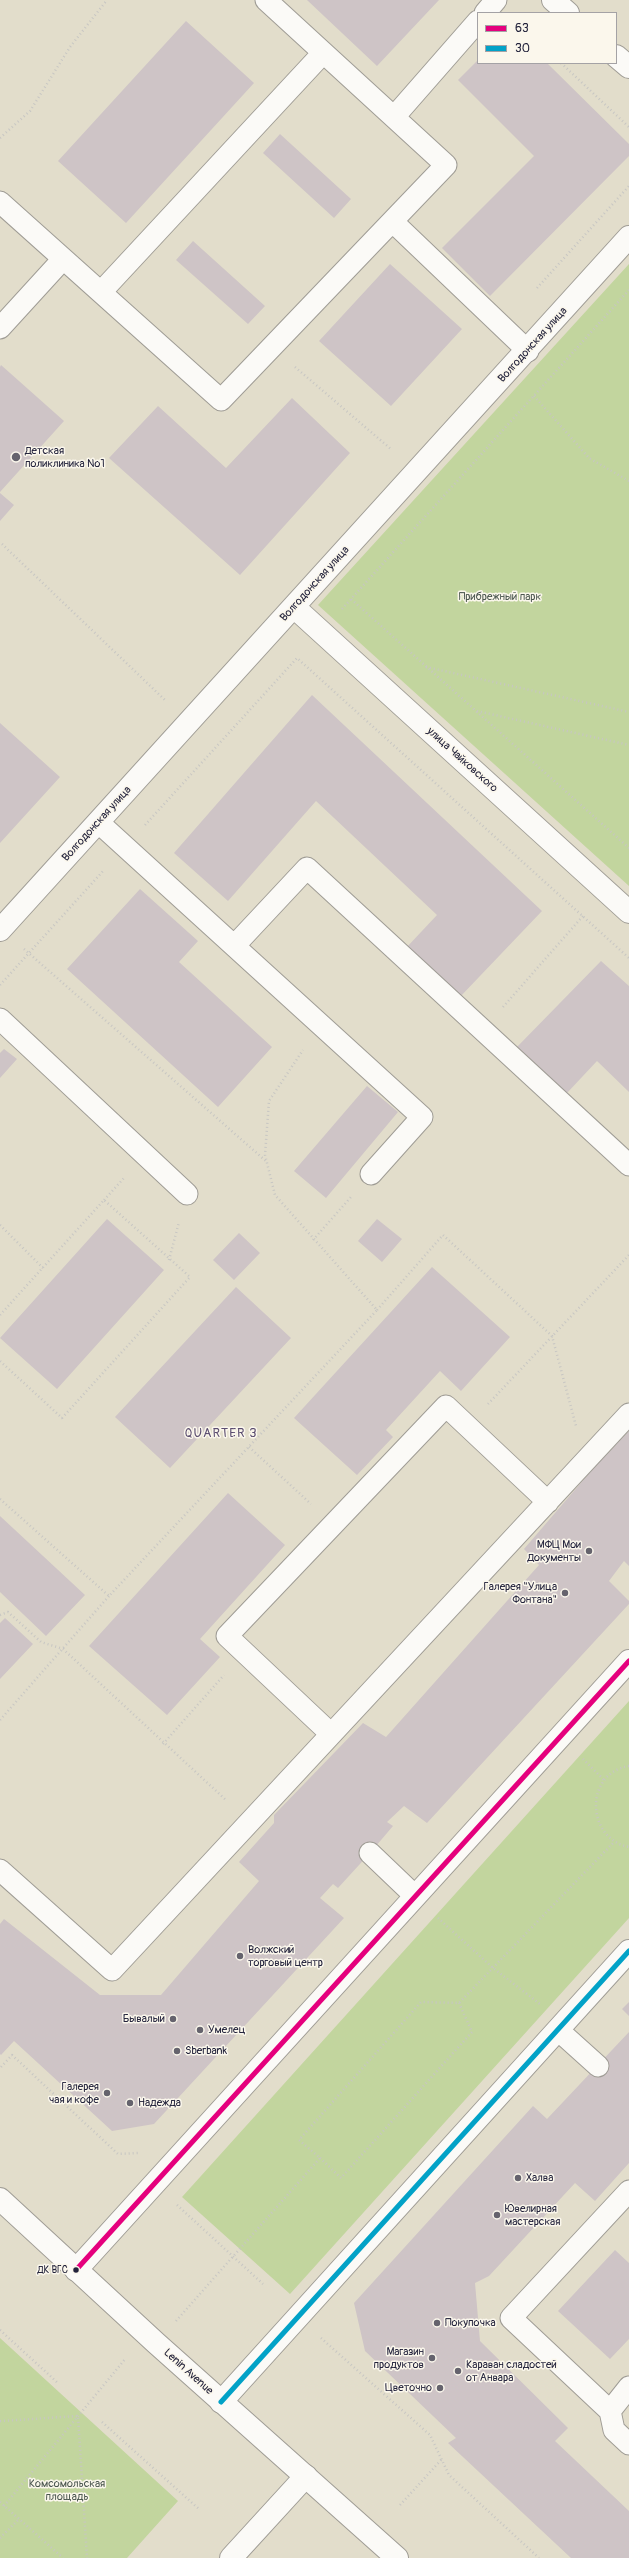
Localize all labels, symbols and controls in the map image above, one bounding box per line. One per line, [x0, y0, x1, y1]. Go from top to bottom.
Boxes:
legend [477, 12, 617, 64]
text: 63 [515, 21, 529, 36]
text: 30 [515, 41, 530, 56]
street label: Волгодонская улица [496, 305, 570, 385]
place label: Детская поликлиника №1 [25, 444, 105, 470]
marker: Детская поликлиника №1 [10, 451, 22, 463]
street label: Волгодонская улица [278, 544, 352, 624]
park label: Прибрежный парк [459, 590, 541, 604]
street label: улица Чайковского [424, 725, 500, 795]
street label: Волгодонская улица [60, 784, 134, 864]
district label: QUARTER 3 [184, 1426, 258, 1442]
place label: МФЦ Мои Документы [527, 1538, 581, 1564]
marker: МФЦ Мои Документы [584, 1546, 594, 1556]
place label: Галерея "Улица Фонтана" [483, 1580, 557, 1606]
marker: Галерея "Улица Фонтана" [560, 1588, 570, 1598]
place label: Волжский торговый центр [248, 1943, 323, 1969]
marker: Волжский торговый центр [235, 1951, 245, 1961]
place label: Бывалый [123, 2012, 165, 2026]
marker: Бывалый [168, 2014, 178, 2024]
place label: Умелец [208, 2023, 245, 2037]
marker: Умелец [195, 2025, 205, 2035]
place label: Sberbank [185, 2044, 227, 2058]
marker: Sberbank [172, 2046, 182, 2056]
place label: Галерея чая и кофе [49, 2080, 99, 2106]
marker: Галерея чая и кофе [102, 2088, 112, 2098]
place label: Надежда [138, 2096, 181, 2110]
marker: Надежда [125, 2098, 135, 2108]
place label: Халва [526, 2171, 553, 2185]
marker: Халва [513, 2173, 523, 2183]
place label: Ювелирная мастерская [505, 2202, 560, 2228]
marker: Ювелирная мастерская [492, 2210, 502, 2220]
place label: ДК ВГС [37, 2264, 68, 2276]
marker: ДК ВГС [71, 2265, 81, 2275]
place label: Покупочка [445, 2316, 496, 2330]
marker: Покупочка [432, 2318, 442, 2328]
place label: Магазин продуктов [373, 2345, 424, 2371]
street label: Lenin Avenue [161, 2346, 215, 2398]
marker: Магазин продуктов [427, 2353, 437, 2363]
place label: Караван сладостей от Анвара [466, 2358, 557, 2384]
marker: Караван сладостей от Анвара [453, 2366, 463, 2376]
place label: Цветочно [385, 2381, 432, 2395]
marker: Цветочно [435, 2383, 445, 2393]
park label: Комсомольская площадь [29, 2477, 105, 2503]

